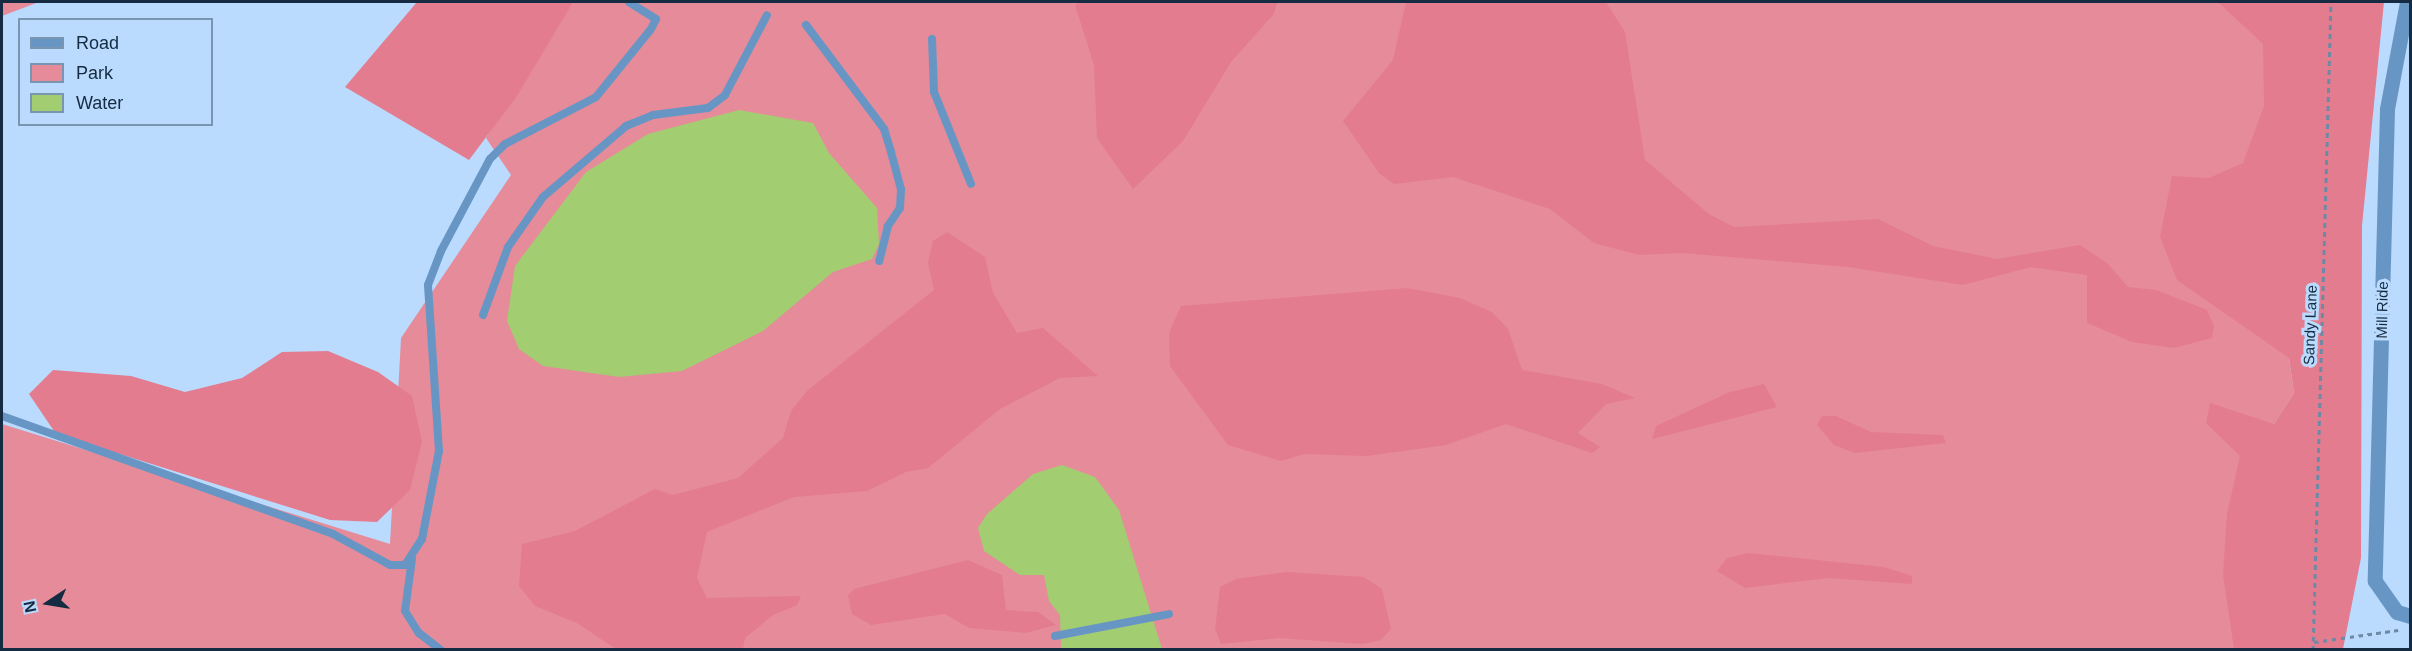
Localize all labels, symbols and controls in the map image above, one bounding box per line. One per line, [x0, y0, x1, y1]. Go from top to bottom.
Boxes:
legend [18, 18, 213, 126]
text: Road [76, 33, 119, 53]
text: Park [76, 63, 113, 83]
text: Water [76, 93, 123, 113]
street label: Mill Ride [2372, 281, 2392, 339]
street label: Sandy Lane [2300, 285, 2320, 365]
north arrow [18, 573, 78, 633]
text: N [20, 599, 39, 614]

